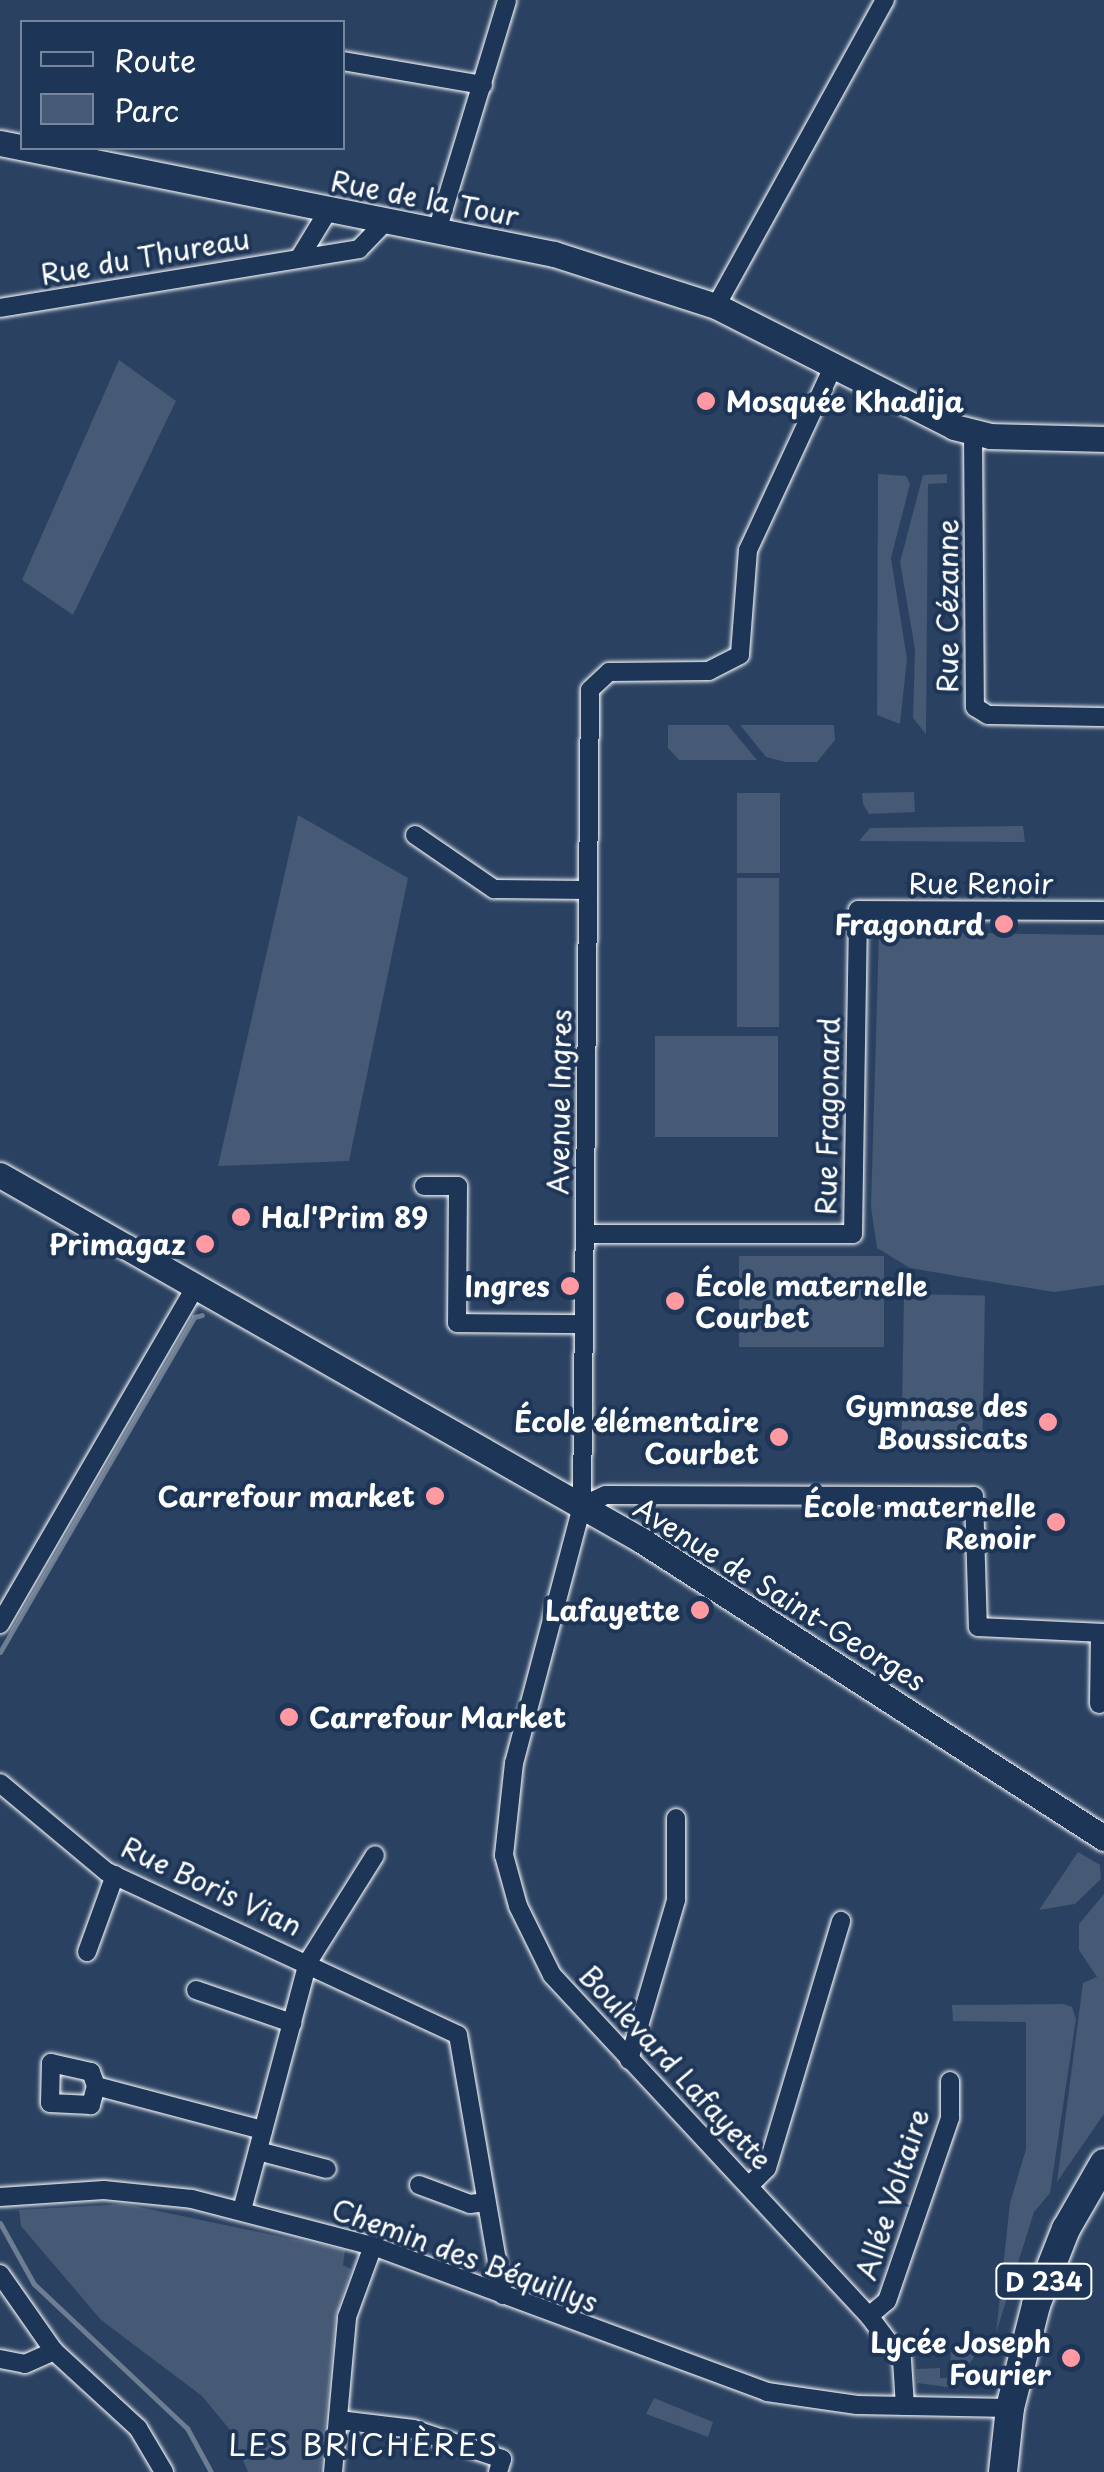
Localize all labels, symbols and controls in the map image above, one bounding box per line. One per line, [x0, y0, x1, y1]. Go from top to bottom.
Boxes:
legend [20, 20, 345, 150]
text: Route [114, 37, 196, 82]
text: Parc [114, 87, 179, 132]
street label: Rue de la Tour [326, 163, 524, 233]
street label: Rue du Thureau [35, 221, 255, 291]
place label: Mosquée Khadija [726, 384, 966, 418]
marker: Mosquée Khadija [695, 390, 717, 412]
street label: Rue Cézanne [930, 519, 964, 693]
street label: Rue Renoir [907, 866, 1055, 900]
place label: Fragonard [834, 907, 984, 941]
marker: Fragonard [993, 913, 1015, 935]
street label: Avenue Ingres [541, 1008, 577, 1196]
street label: Rue Fragonard [808, 1015, 846, 1217]
place label: Hal'Prim 89 [261, 1200, 428, 1234]
marker: Hal'Prim 89 [230, 1206, 252, 1228]
place label: Primagaz [49, 1227, 185, 1261]
marker: Primagaz [194, 1233, 216, 1255]
place label: École maternelle Courbet [695, 1268, 929, 1334]
place label: Ingres [464, 1269, 550, 1303]
marker: Ingres [559, 1275, 581, 1297]
marker: École maternelle Courbet [664, 1290, 686, 1312]
place label: Gymnase des Boussicats [844, 1389, 1028, 1455]
place label: École élémentaire Courbet [511, 1404, 759, 1470]
marker: Gymnase des Boussicats [1037, 1411, 1059, 1433]
marker: École élémentaire Courbet [768, 1426, 790, 1448]
place label: Carrefour market [157, 1479, 415, 1513]
marker: Carrefour market [424, 1485, 446, 1507]
place label: École maternelle Renoir [802, 1489, 1036, 1555]
street label: Avenue de Saint-Georges [628, 1490, 932, 1698]
marker: École maternelle Renoir [1045, 1511, 1067, 1533]
place label: Lafayette [545, 1593, 680, 1627]
marker: Lafayette [689, 1599, 711, 1621]
place label: Carrefour Market [309, 1700, 567, 1734]
marker: Carrefour Market [278, 1706, 300, 1728]
street label: Rue Boris Vian [115, 1829, 309, 1943]
street label: Boulevard Lafayette [573, 1958, 779, 2176]
street label: Allée Voltaire [848, 2104, 936, 2284]
street label: Chemin des Béquillys [327, 2191, 603, 2319]
road number: D 234 [994, 2261, 1094, 2301]
place label: Lycée Joseph Fourier [868, 2325, 1051, 2391]
marker: Lycée Joseph Fourier [1060, 2347, 1082, 2369]
district label: LES BRICHÈRES [228, 2426, 500, 2462]

